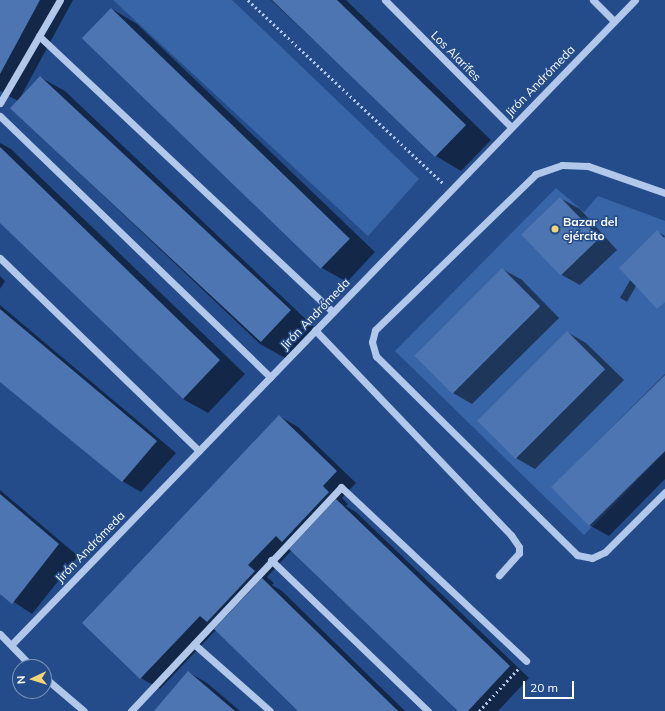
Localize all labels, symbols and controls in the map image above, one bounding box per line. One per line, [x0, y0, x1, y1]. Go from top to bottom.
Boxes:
street label: Los Alarifes [428, 28, 484, 84]
street label: Jirón Andrómeda [502, 42, 578, 120]
place label: Bazar del ejército [563, 215, 618, 243]
marker: Bazar del ejército [550, 224, 560, 234]
street label: Jirón Andrómeda [277, 275, 353, 353]
street label: Jirón Andrómeda [52, 508, 128, 586]
north arrow [12, 659, 52, 699]
scale bar [525, 673, 576, 699]
text: N [14, 675, 28, 684]
text: 20 m [530, 680, 558, 695]

